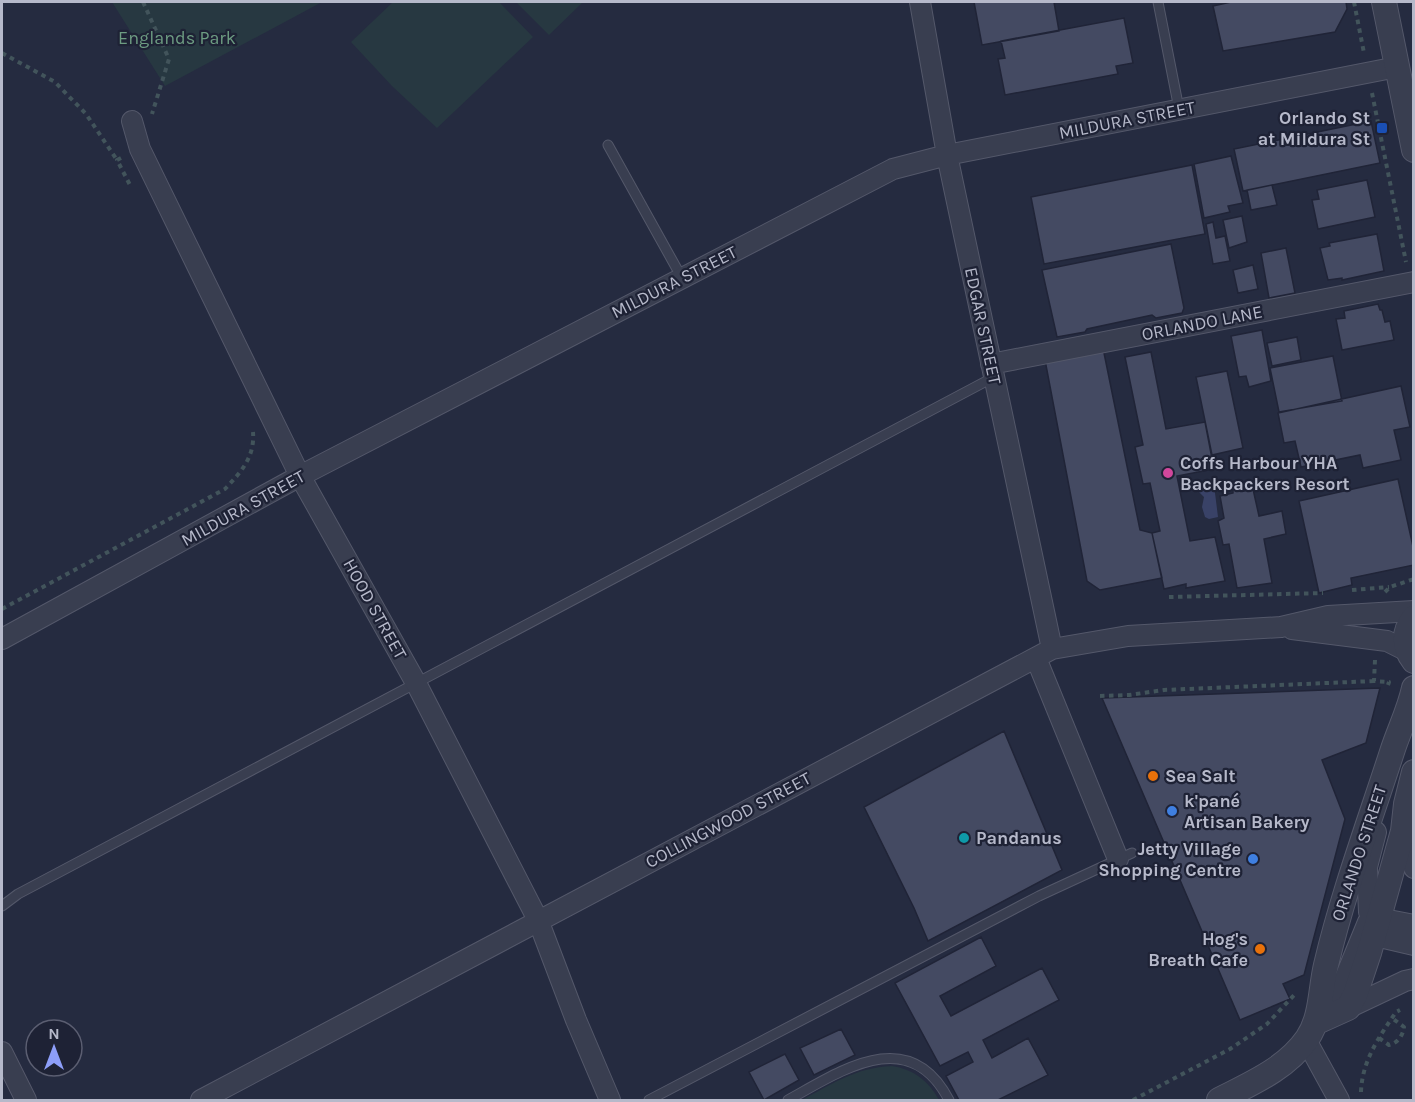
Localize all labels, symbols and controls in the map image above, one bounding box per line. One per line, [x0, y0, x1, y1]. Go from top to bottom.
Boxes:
park label: Englands Park [118, 27, 236, 49]
street label: MILDURA STREET [1057, 96, 1197, 144]
place label: Orlando St at Mildura St [1258, 107, 1370, 150]
marker: Orlando St at Mildura St [1375, 121, 1389, 135]
street label: MILDURA STREET [607, 241, 741, 323]
street label: EDGAR STREET [960, 265, 1006, 387]
street label: ORLANDO LANE [1140, 300, 1264, 346]
place label: Coffs Harbour YHA Backpackers Resort [1180, 452, 1350, 495]
street label: MILDURA STREET [177, 465, 309, 551]
marker: Coffs Harbour YHA Backpackers Resort [1161, 466, 1175, 480]
street label: HOOD STREET [338, 555, 412, 663]
place label: Sea Salt [1165, 765, 1236, 787]
street label: COLLINGWOOD STREET [642, 767, 814, 873]
marker: Sea Salt [1146, 769, 1160, 783]
street label: ORLANDO STREET [1327, 782, 1391, 924]
place label: k'pané Artisan Bakery [1184, 790, 1310, 833]
marker: k'pané Artisan Bakery [1165, 804, 1179, 818]
place label: Pandanus [976, 827, 1062, 849]
marker: Pandanus [957, 831, 971, 845]
place label: Jetty Village Shopping Centre [1098, 838, 1241, 881]
marker: Jetty Village Shopping Centre [1246, 852, 1260, 866]
place label: Hog's Breath Cafe [1148, 928, 1248, 971]
marker: Hog's Breath Cafe [1253, 942, 1267, 956]
north arrow [24, 1018, 84, 1078]
text: N [48, 1024, 60, 1043]

